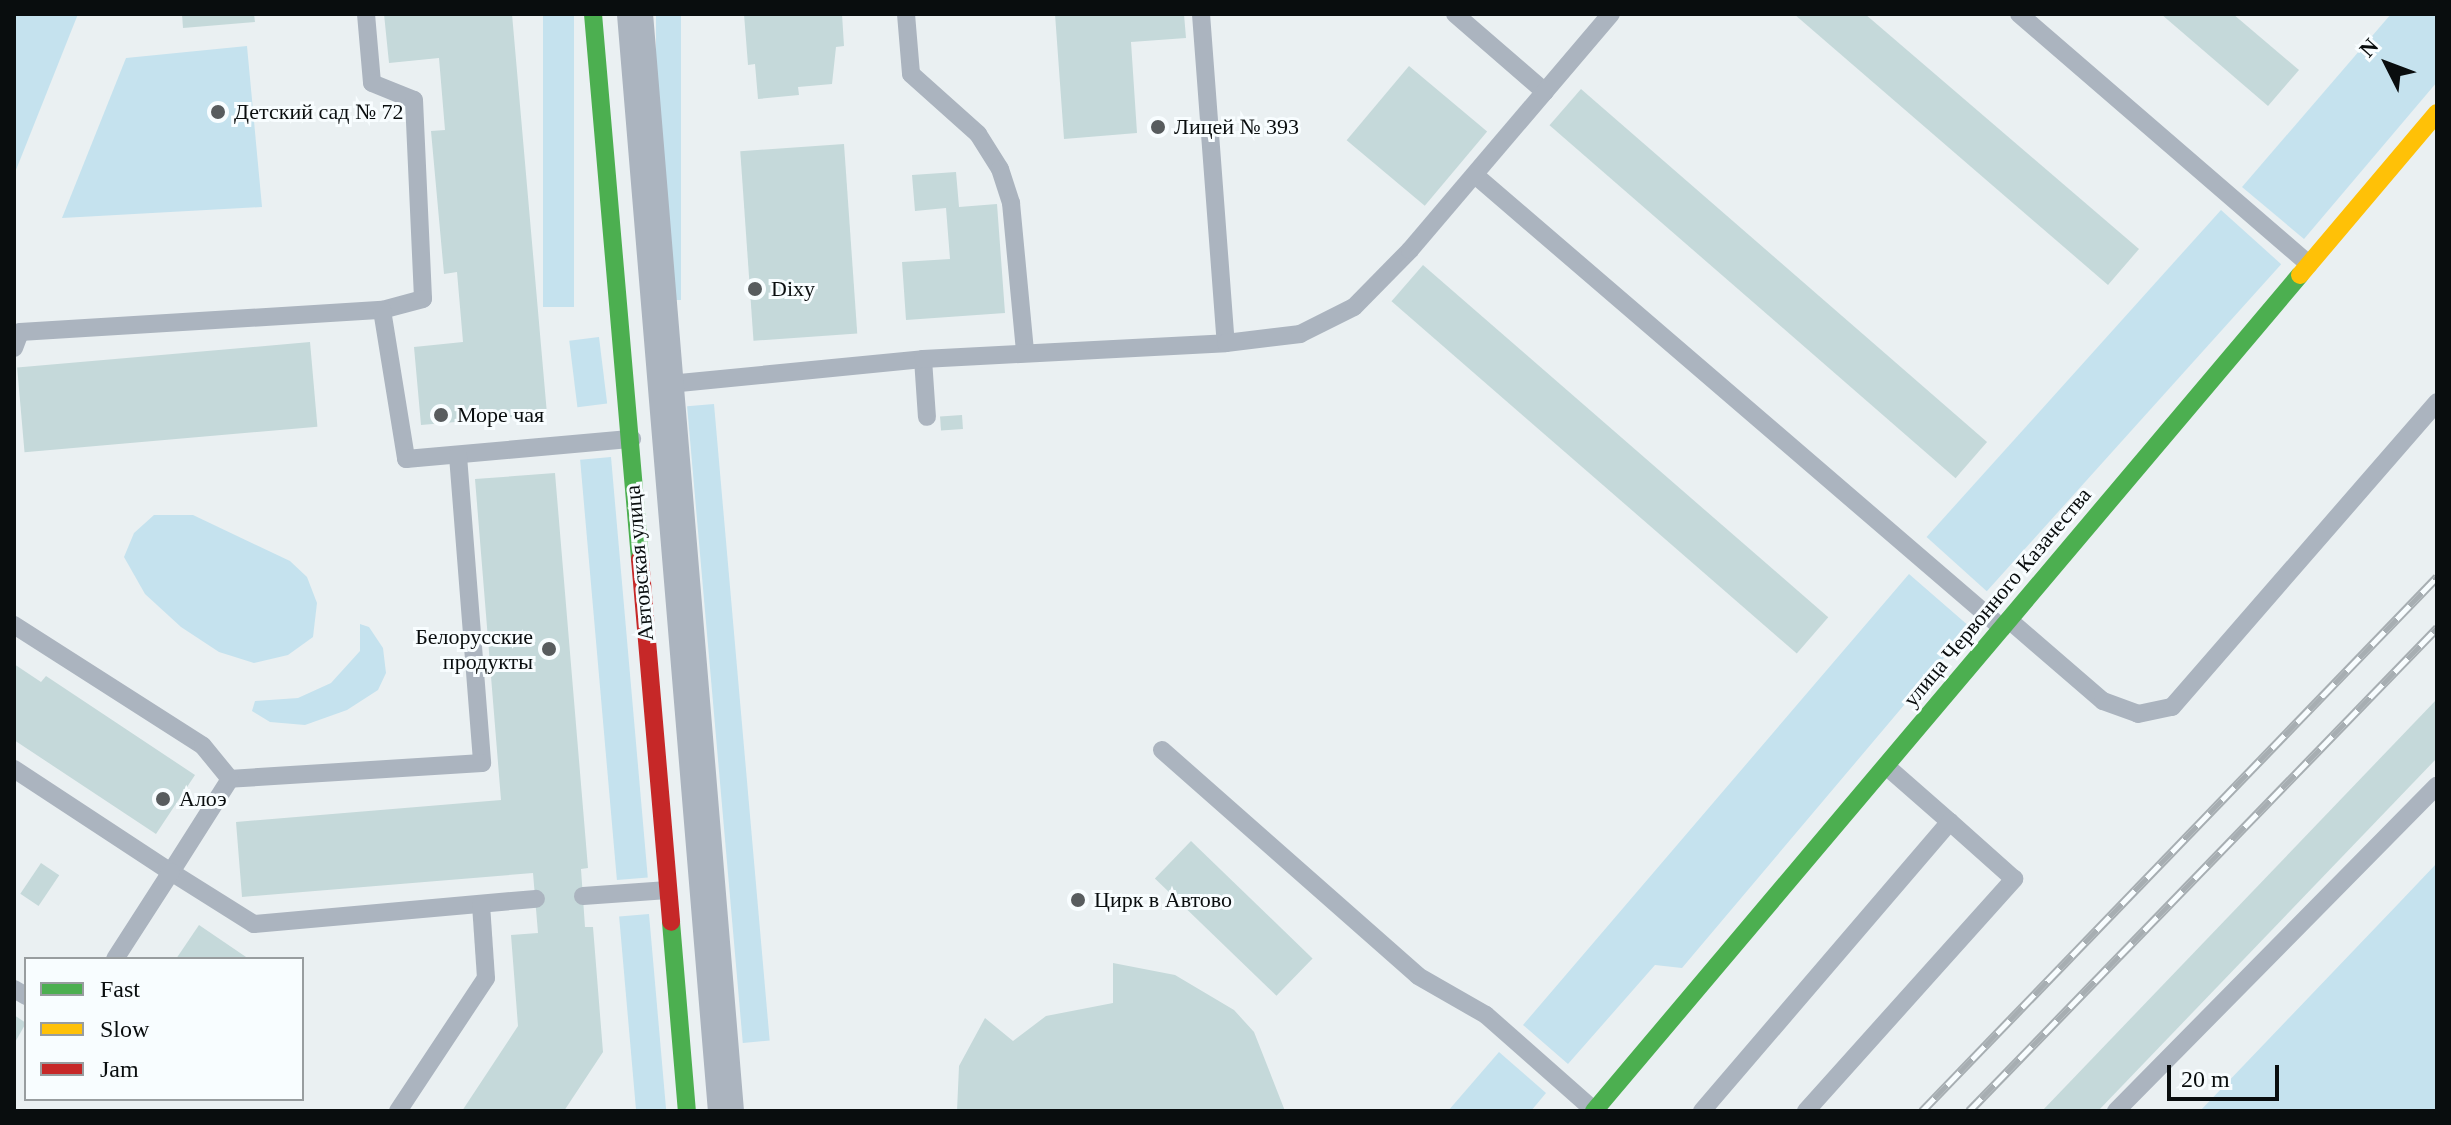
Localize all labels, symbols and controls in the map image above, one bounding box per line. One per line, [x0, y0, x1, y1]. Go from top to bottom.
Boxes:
north arrow [2347, 24, 2427, 104]
text: N [2354, 33, 2383, 62]
place label: Детский сад № 72 [234, 99, 403, 125]
marker: Детский сад № 72 [209, 103, 227, 121]
place label: Лицей № 393 [1174, 114, 1299, 140]
marker: Лицей № 393 [1149, 118, 1167, 136]
place label: Dixy [771, 276, 815, 302]
marker: Dixy [746, 280, 764, 298]
place label: Море чая [457, 402, 544, 428]
marker: Море чая [432, 406, 450, 424]
street label: улица Червонного Казачества [1898, 482, 2096, 712]
street label: Автовская улица [619, 484, 659, 642]
place label: Белорусские продукты [415, 623, 533, 674]
marker: Белорусские продукты [540, 640, 558, 658]
place label: Алоэ [179, 786, 227, 812]
marker: Алоэ [154, 790, 172, 808]
place label: Цирк в Автово [1094, 887, 1232, 913]
marker: Цирк в Автово [1069, 891, 1087, 909]
legend [24, 957, 304, 1101]
text: Fast [100, 976, 140, 1002]
text: Slow [100, 1016, 149, 1042]
scale bar [2171, 1049, 2283, 1099]
text: Jam [100, 1056, 139, 1082]
text: 20 m [2181, 1066, 2230, 1092]

